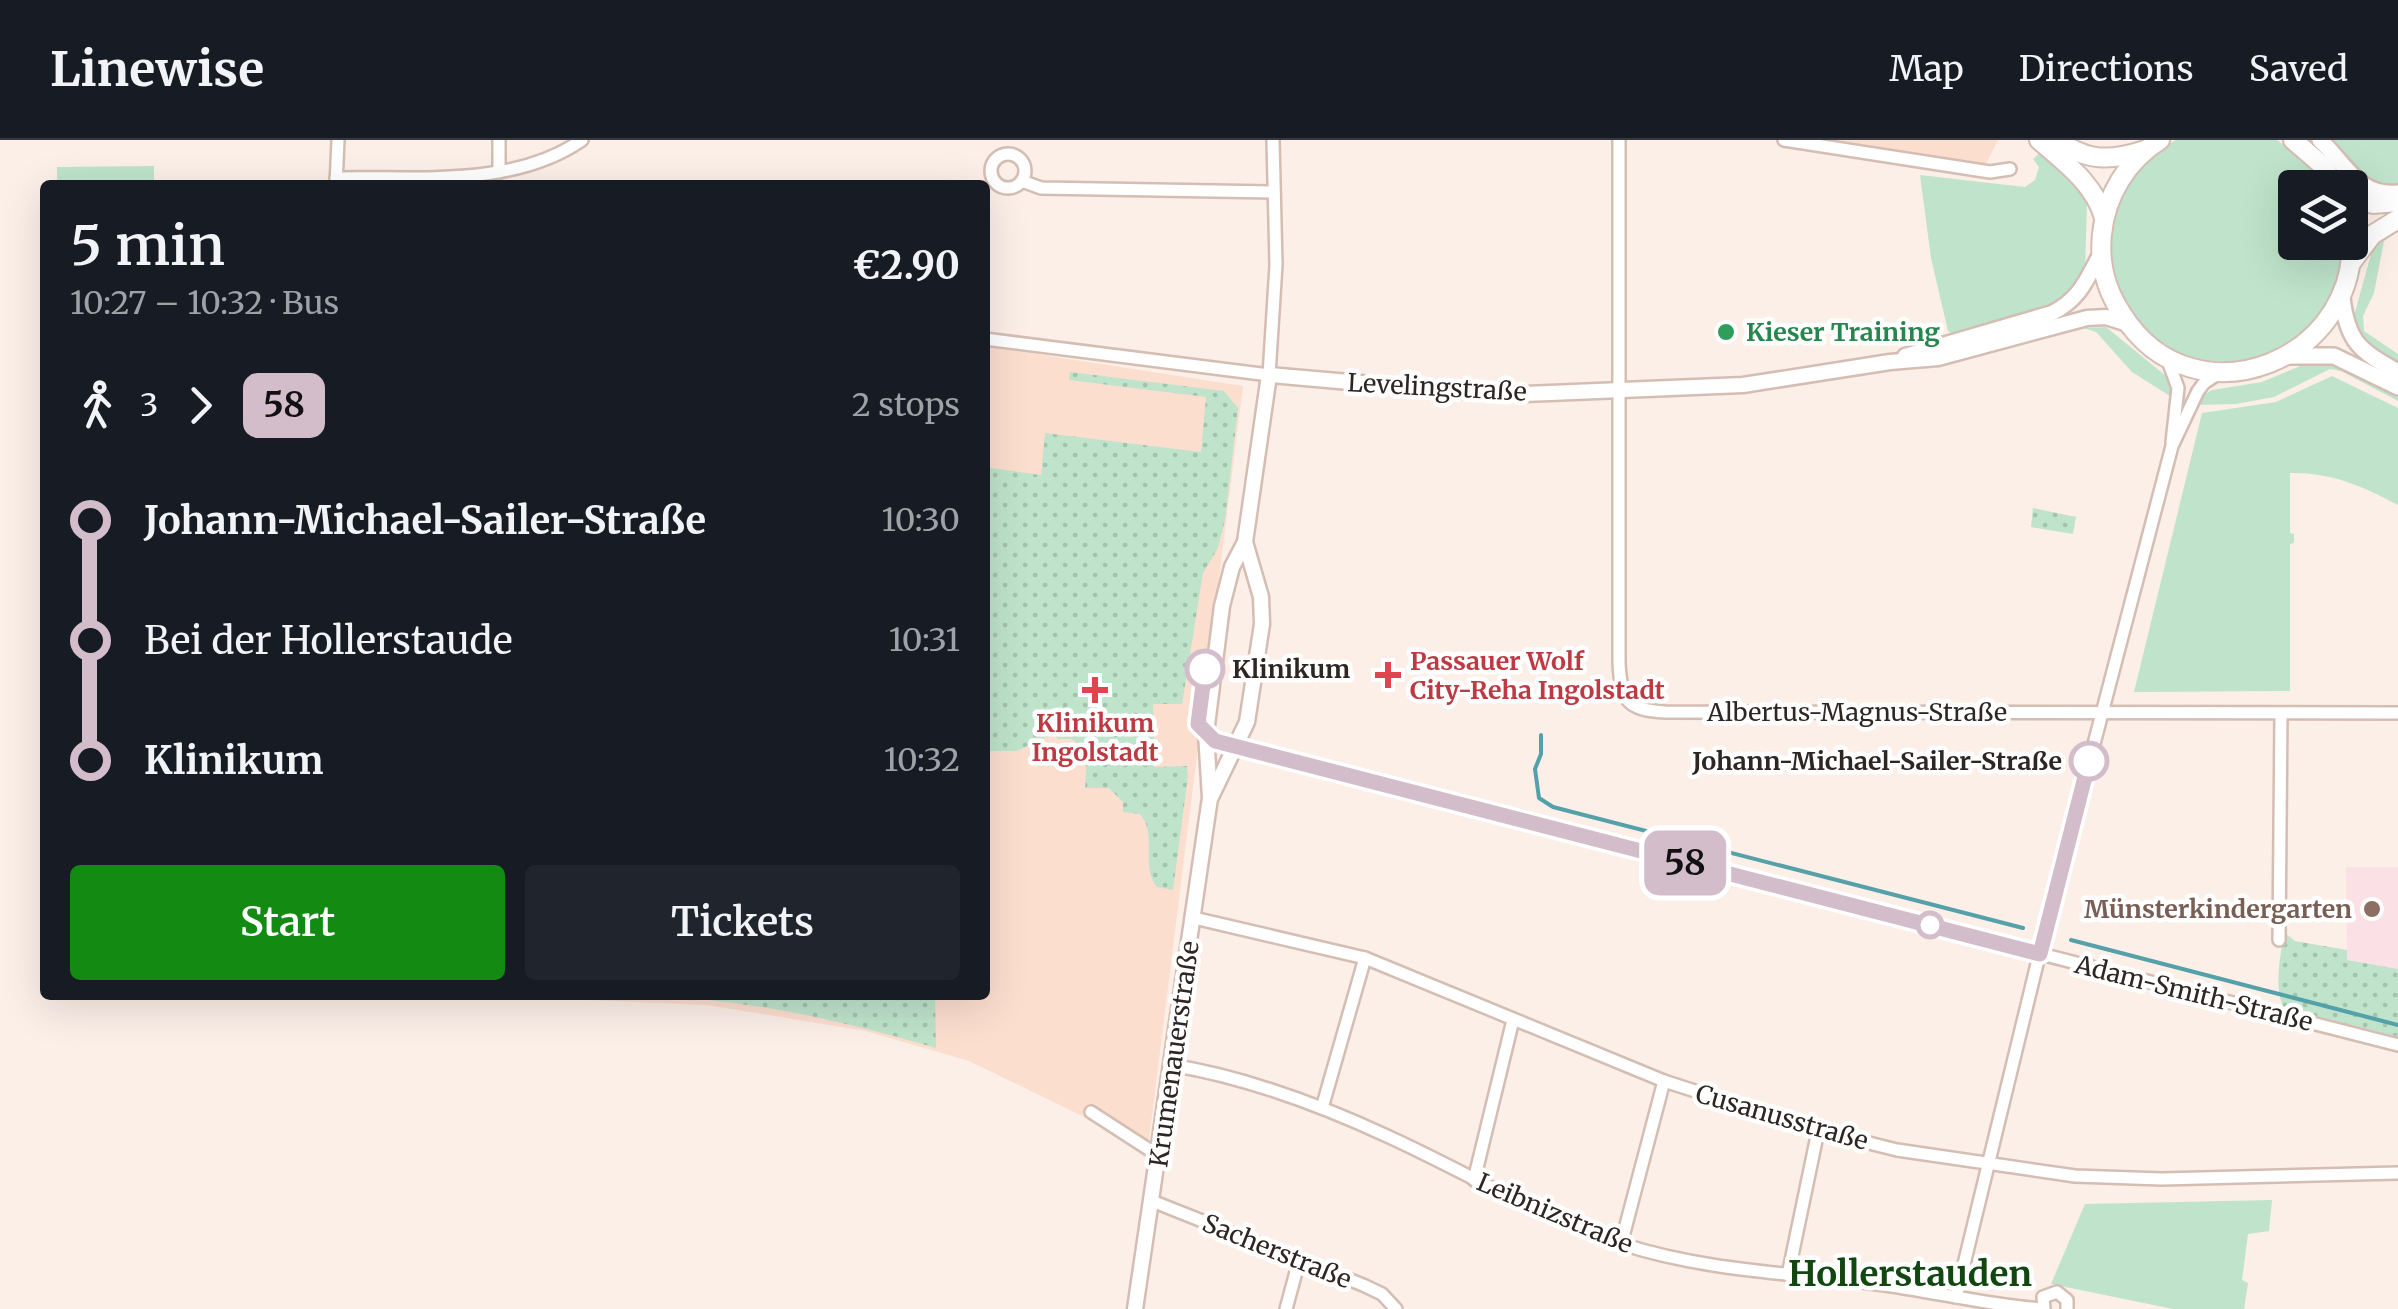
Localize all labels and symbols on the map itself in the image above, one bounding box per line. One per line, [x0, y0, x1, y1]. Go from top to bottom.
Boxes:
place label: Kieser Training [1746, 316, 1940, 348]
marker: Kieser Training [1715, 321, 1737, 343]
street label: Levelingstraße [1347, 366, 1527, 408]
place label: Passauer Wolf City-Reha Ingolstadt [1410, 645, 1665, 706]
marker: Klinikum [1186, 650, 1224, 688]
place label: Klinikum [1232, 653, 1350, 685]
marker: Passauer Wolf City-Reha Ingolstadt [1375, 662, 1401, 688]
marker: Klinikum Ingolstadt [1082, 677, 1108, 703]
street label: Albertus-Magnus-Straße [1706, 696, 2007, 728]
place label: Klinikum Ingolstadt [1031, 707, 1159, 768]
marker: Johann-Michael-Sailer-Straße [2070, 742, 2108, 780]
place label: Johann-Michael-Sailer-Straße [1691, 745, 2062, 777]
line badge: 58 [1640, 830, 1730, 896]
place label: Münsterkindergarten [2084, 893, 2352, 925]
marker: Münsterkindergarten [2361, 898, 2383, 920]
unlabelled marker [1917, 912, 1943, 938]
street label: Krumenauerstraße [1142, 939, 1206, 1169]
street label: Adam-Smith-Straße [2071, 948, 2316, 1038]
street label: Cusanusstraße [1692, 1077, 1872, 1157]
street label: Leibnizstraße [1472, 1166, 1638, 1260]
street label: Sacherstraße [1198, 1207, 1356, 1295]
district label: Hollerstauden [1788, 1252, 2032, 1296]

